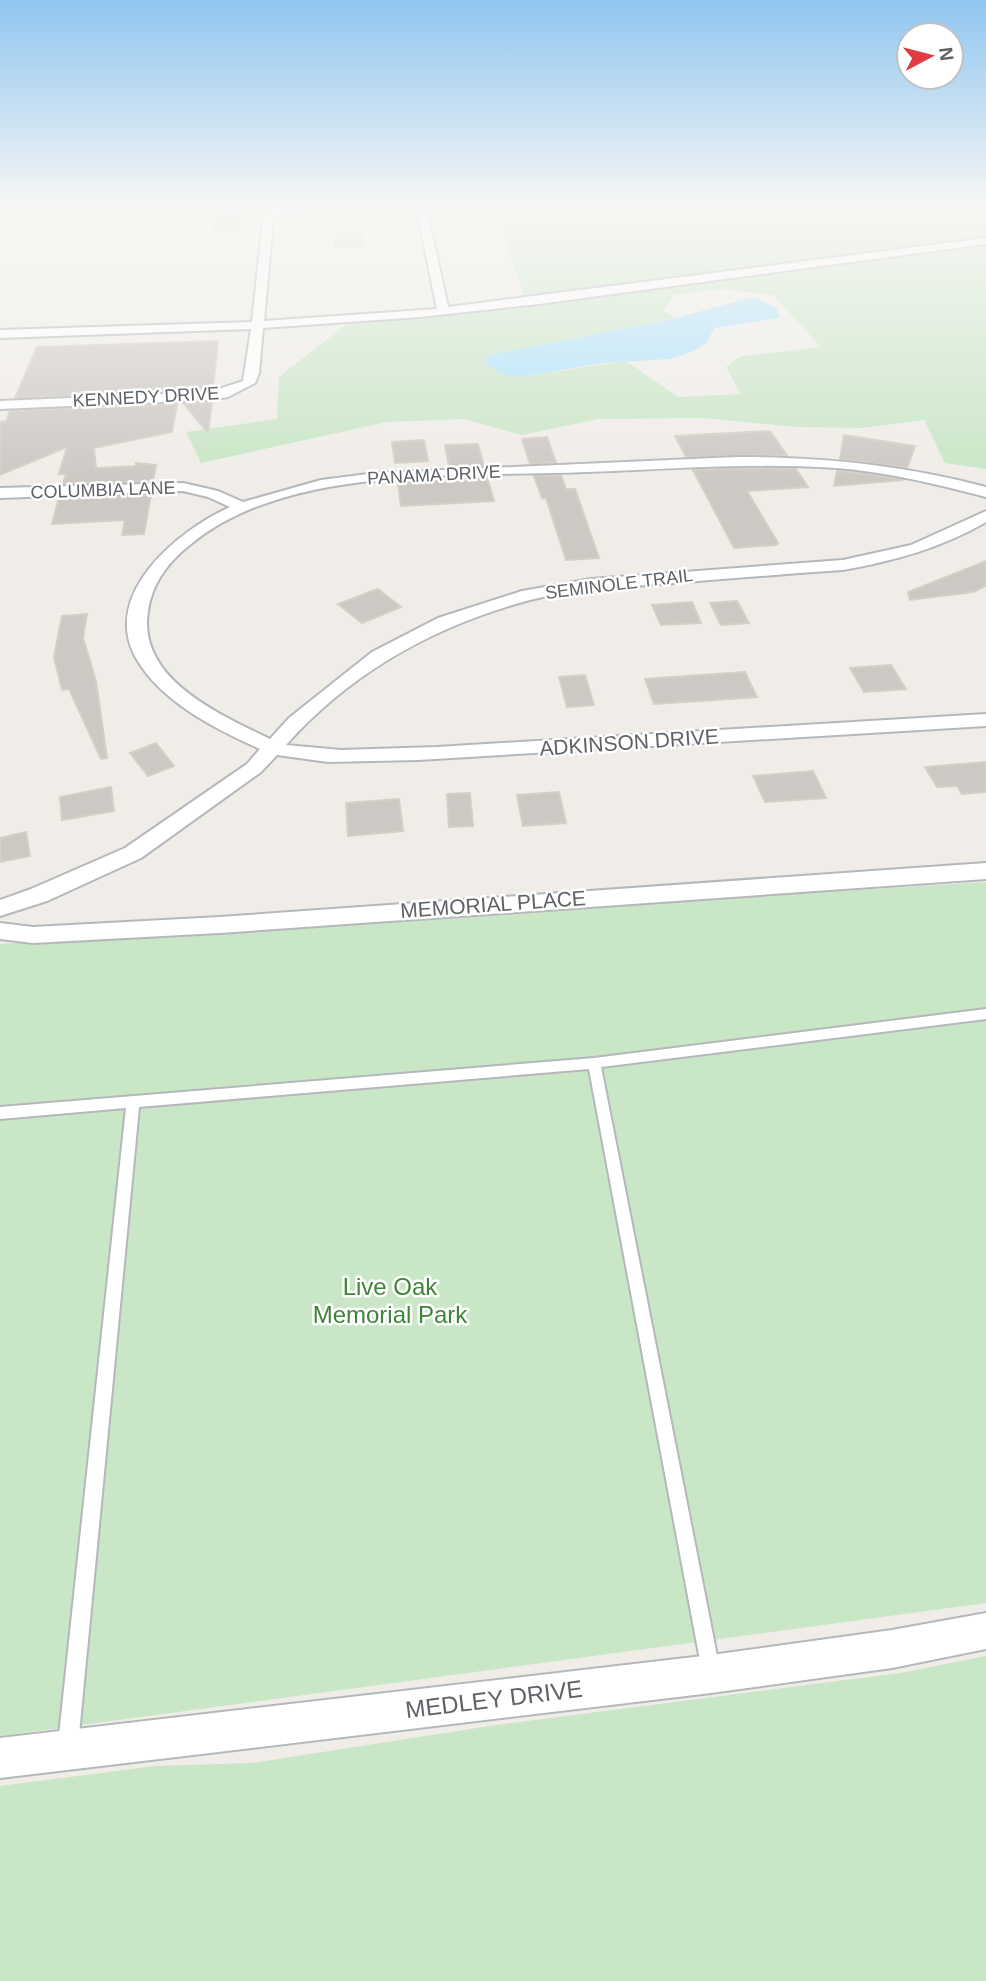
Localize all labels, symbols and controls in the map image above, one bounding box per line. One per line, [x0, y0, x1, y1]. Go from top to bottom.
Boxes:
north arrow [895, 21, 965, 91]
text: N [935, 46, 958, 62]
street label: KENNEDY DRIVE [72, 383, 220, 411]
street label: PANAMA DRIVE [367, 462, 501, 488]
street label: COLUMBIA LANE [30, 477, 176, 503]
street label: SEMINOLE TRAIL [544, 565, 694, 603]
street label: ADKINSON DRIVE [539, 724, 719, 760]
street label: MEMORIAL PLACE [399, 886, 587, 922]
park label: Live Oak Memorial Park [313, 1273, 468, 1328]
street label: MEDLEY DRIVE [404, 1675, 584, 1723]

